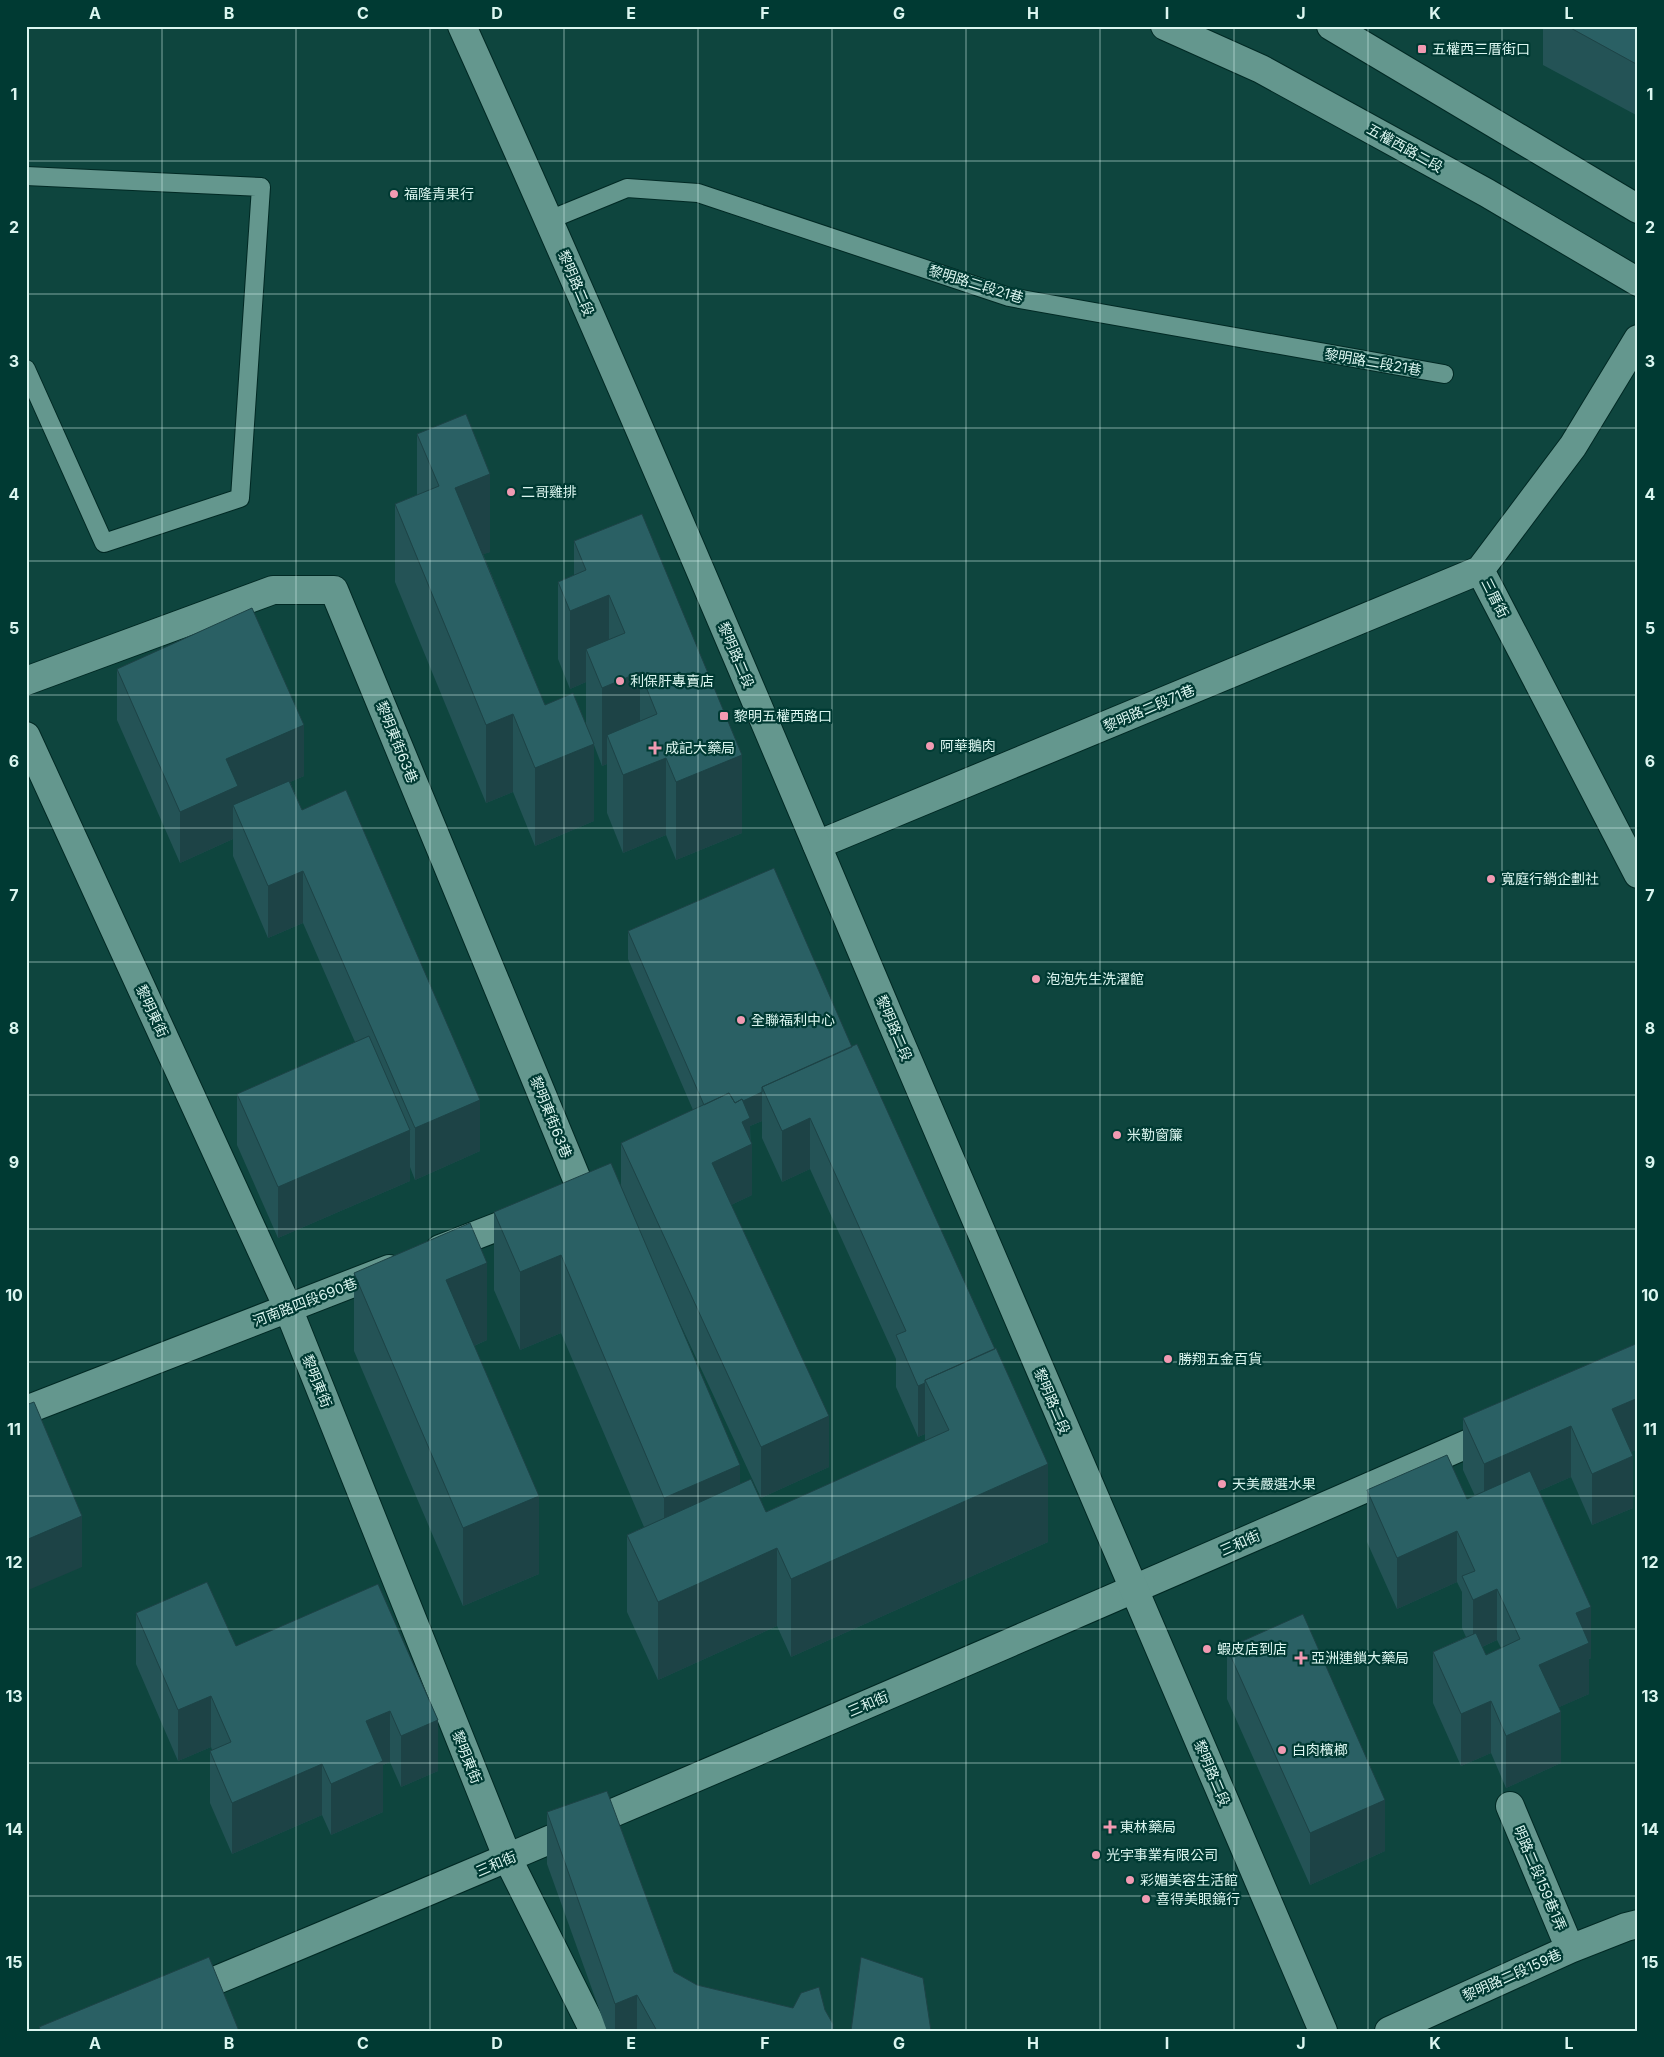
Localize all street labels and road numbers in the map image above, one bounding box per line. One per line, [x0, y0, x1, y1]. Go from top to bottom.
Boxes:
street label: 五權西路二段 [1364, 120, 1446, 175]
street label: 黎明路二段 [555, 247, 598, 318]
street label: 黎明路二段21巷 [927, 261, 1026, 306]
street label: 黎明路二段21巷 [1323, 345, 1423, 378]
street label: 三厝街 [1478, 575, 1513, 620]
street label: 黎明路二段 [715, 619, 758, 690]
street label: 黎明路二段71巷 [1101, 681, 1197, 734]
street label: 黎明東街63巷 [373, 698, 422, 785]
street label: 黎明東街 [133, 982, 172, 1040]
street label: 黎明路二段 [873, 992, 916, 1063]
street label: 黎明東街63巷 [527, 1073, 576, 1160]
street label: 河南路四段690巷 [250, 1274, 359, 1329]
street label: 黎明東街 [299, 1352, 336, 1410]
street label: 黎明路二段 [1031, 1365, 1074, 1436]
street label: 三和街 [1217, 1526, 1262, 1559]
street label: 三和街 [845, 1688, 890, 1720]
street label: 黎明東街 [449, 1728, 486, 1786]
street label: 黎明路二段 [1191, 1737, 1234, 1808]
street label: 明路二段159巷1弄 [1511, 1823, 1570, 1933]
street label: 三和街 [473, 1848, 518, 1880]
street label: 黎明路二段159巷 [1460, 1945, 1564, 2004]

